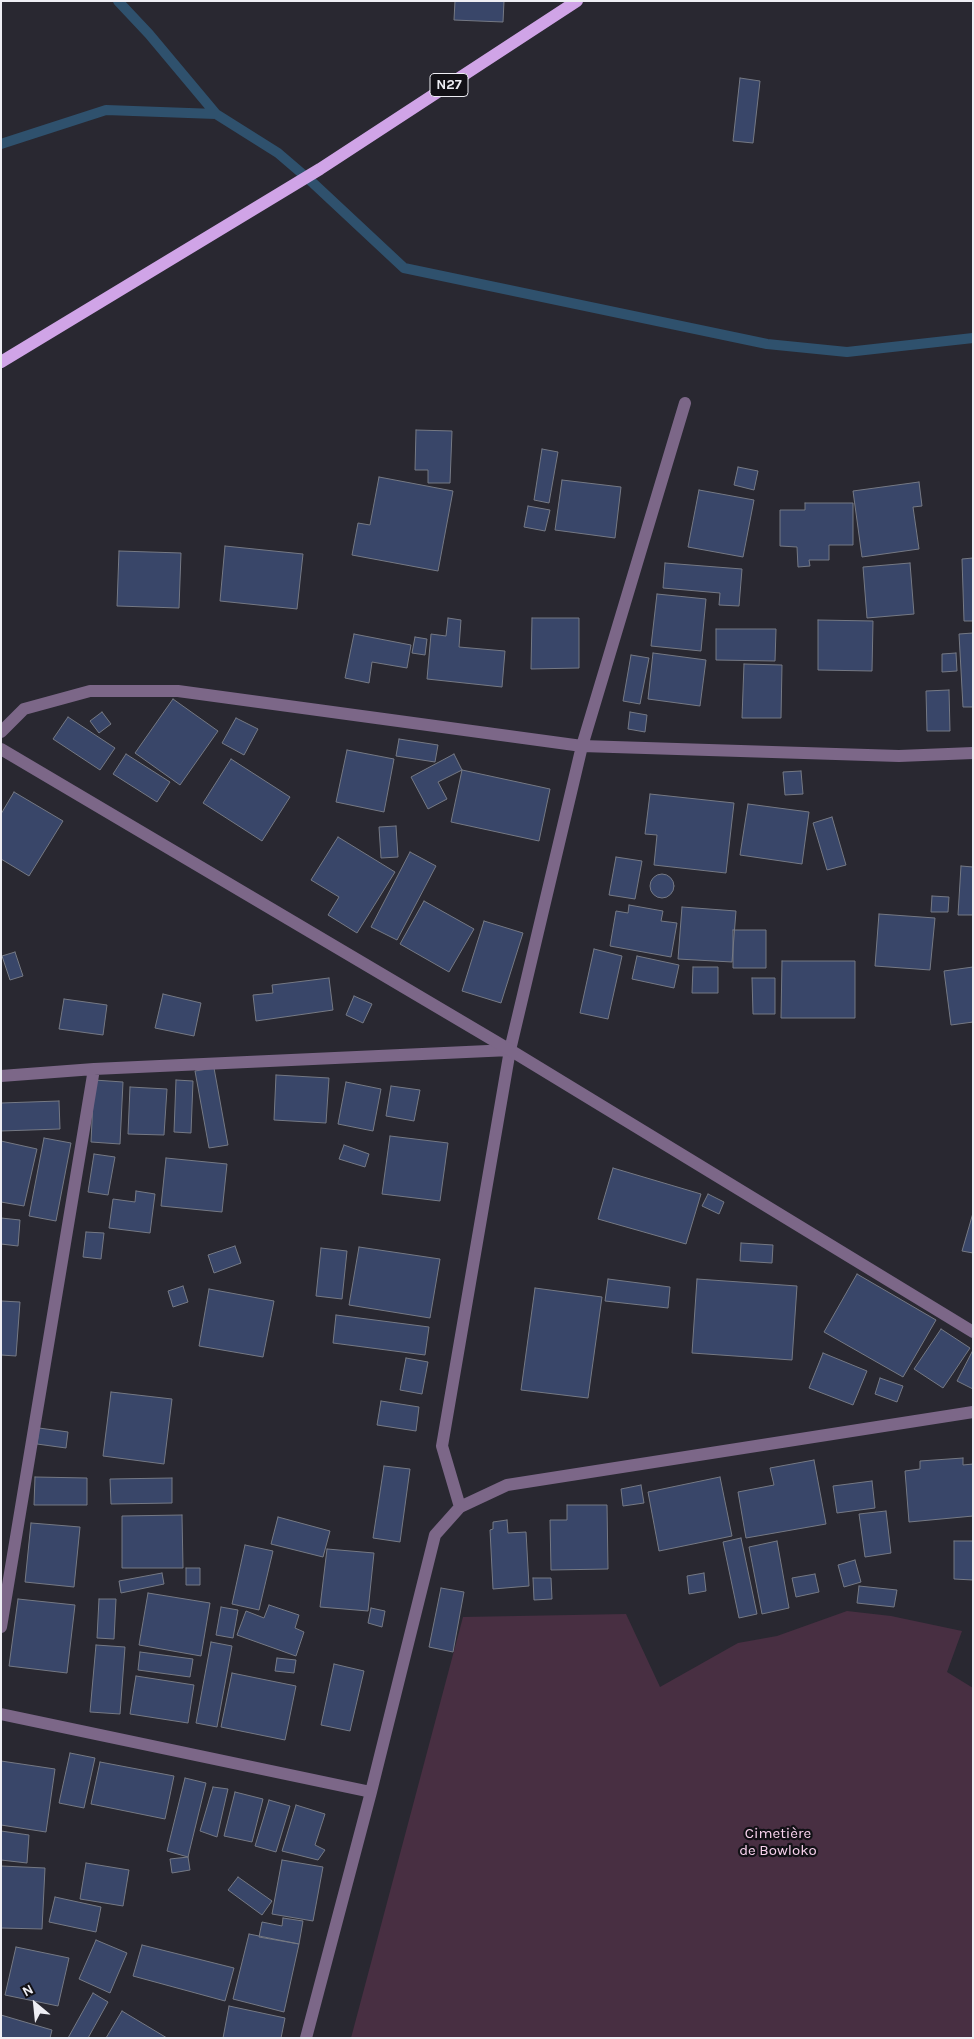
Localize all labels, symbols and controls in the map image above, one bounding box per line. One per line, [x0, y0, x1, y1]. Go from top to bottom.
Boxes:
road number: N27 [430, 74, 468, 96]
park label: Cimetière de Bowloko [739, 1825, 817, 1860]
north arrow [10, 1979, 60, 2029]
text: N [19, 1980, 36, 2000]

